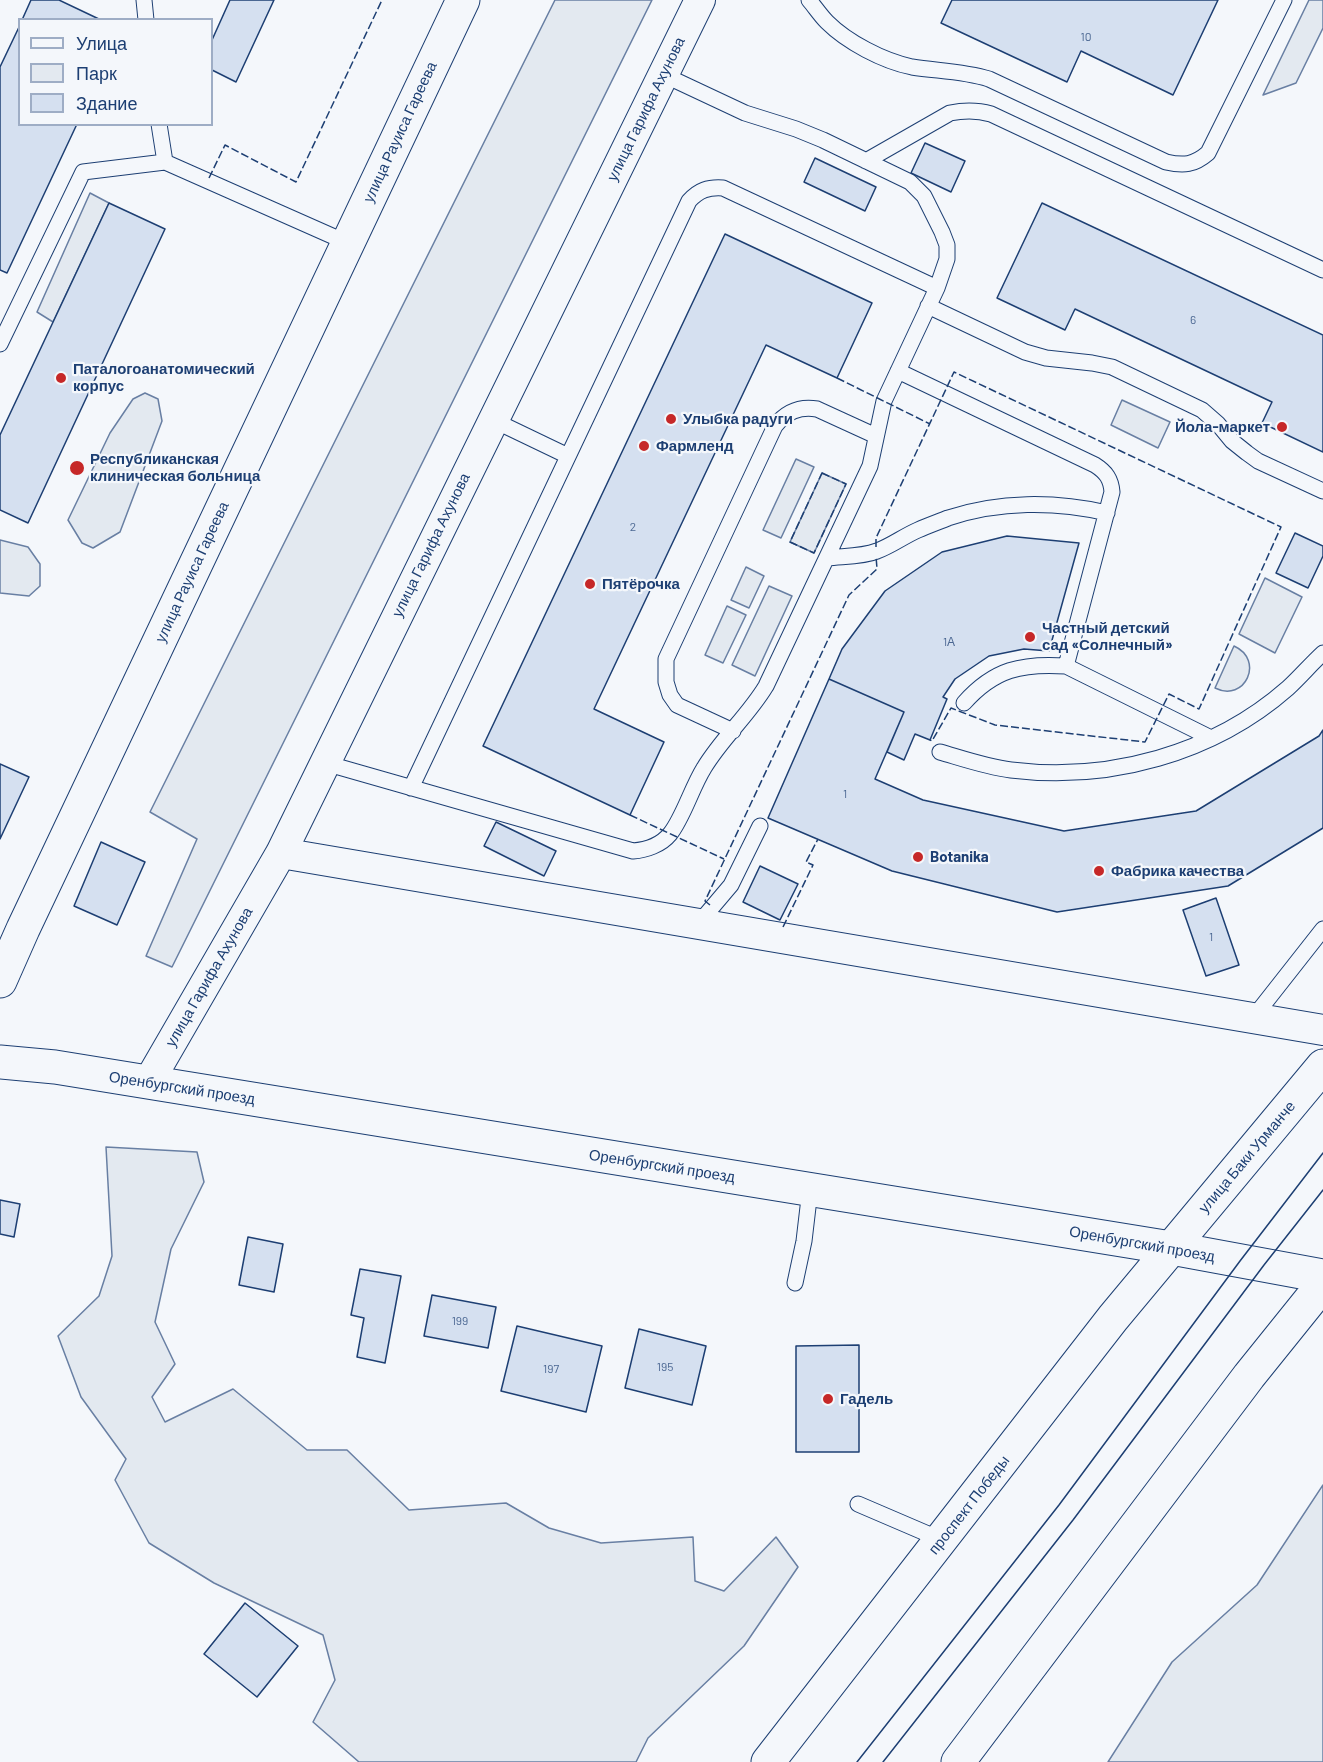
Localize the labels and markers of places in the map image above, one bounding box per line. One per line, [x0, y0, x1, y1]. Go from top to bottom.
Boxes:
place label: Паталогоанатомический корпус [73, 360, 255, 395]
marker: Паталогоанатомический корпус [54, 371, 68, 385]
place label: Улыбка радуги [683, 410, 793, 428]
marker: Улыбка радуги [664, 412, 678, 426]
place label: Йола-маркет [1175, 418, 1270, 436]
marker: Йола-маркет [1275, 420, 1289, 434]
place label: Фармленд [656, 437, 733, 455]
marker: Фармленд [637, 439, 651, 453]
place label: Республиканская клиническая больница [90, 450, 260, 485]
marker: Республиканская клиническая больница [68, 459, 86, 477]
place label: Пятёрочка [602, 575, 680, 593]
marker: Пятёрочка [583, 577, 597, 591]
place label: Частный детский сад «Солнечный» [1042, 619, 1173, 654]
marker: Частный детский сад «Солнечный» [1023, 630, 1037, 644]
place label: Botanika [930, 848, 989, 866]
marker: Botanika [911, 850, 925, 864]
place label: Фабрика качества [1111, 862, 1244, 880]
marker: Фабрика качества [1092, 864, 1106, 878]
place label: Гадель [840, 1390, 893, 1408]
marker: Гадель [821, 1392, 835, 1406]

